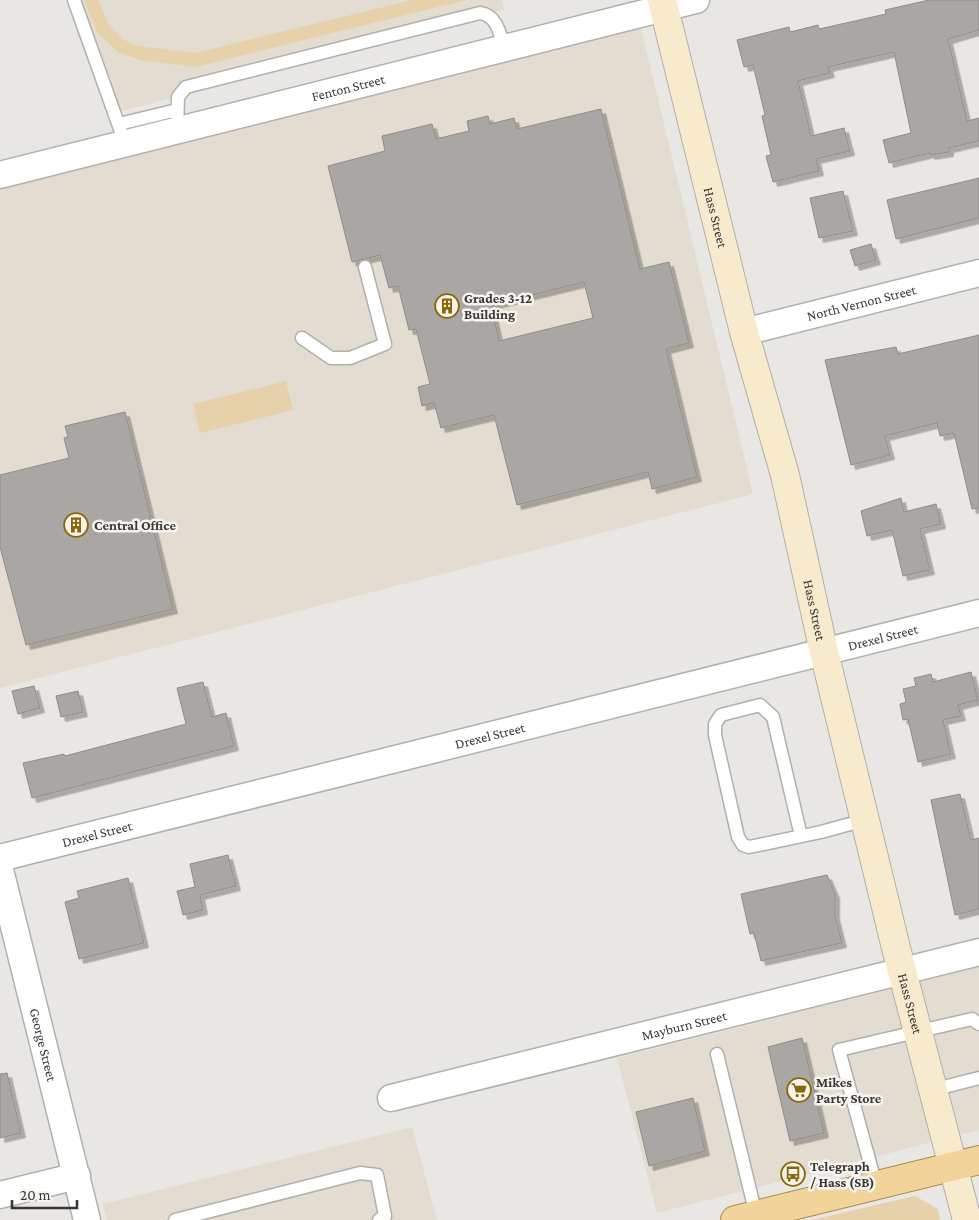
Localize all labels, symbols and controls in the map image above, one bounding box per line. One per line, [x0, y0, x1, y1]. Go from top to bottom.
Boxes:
street label: Fenton Street [310, 70, 387, 104]
street label: Hass Street [700, 185, 731, 250]
street label: North Vernon Street [805, 281, 918, 324]
place label: Grades 3-12 Building [464, 290, 532, 322]
building icon: Grades 3-12 Building [434, 293, 460, 319]
building icon: Central Office [63, 512, 89, 538]
place label: Central Office [94, 517, 176, 533]
street label: Hass Street [800, 578, 829, 642]
street label: Drexel Street [846, 621, 920, 654]
street label: Drexel Street [453, 719, 527, 752]
street label: Drexel Street [60, 817, 134, 850]
street label: Hass Street [895, 971, 926, 1036]
street label: George Street [27, 1006, 60, 1083]
street label: Mayburn Street [640, 1007, 729, 1043]
place label: Mikes Party Store [816, 1074, 882, 1106]
supermarket icon: Mikes Party Store [786, 1077, 812, 1103]
place label: Telegraph / Hass (SB) [810, 1158, 875, 1191]
bus stop icon: Telegraph / Hass (SB) [780, 1161, 806, 1187]
scale bar [12, 1178, 78, 1210]
text: 20 m [20, 1187, 51, 1203]

